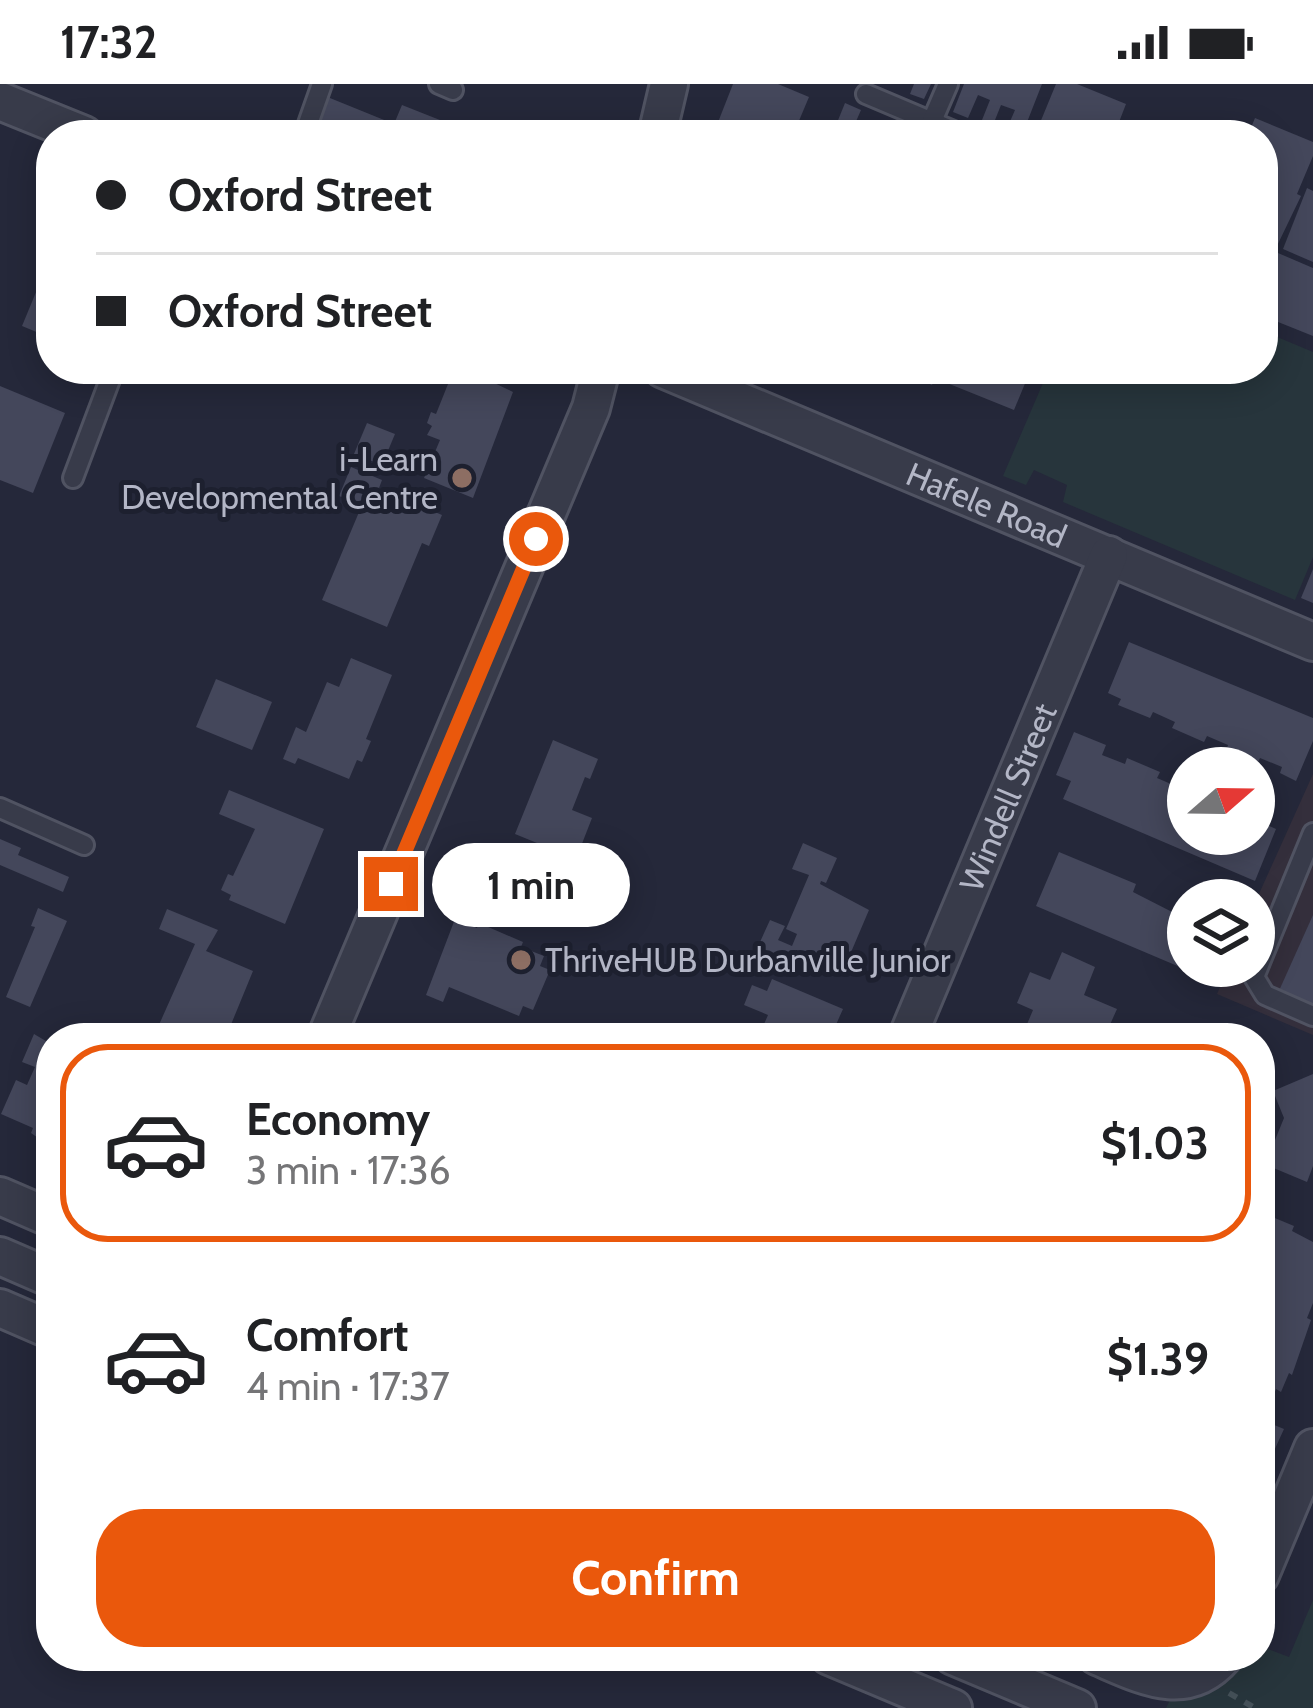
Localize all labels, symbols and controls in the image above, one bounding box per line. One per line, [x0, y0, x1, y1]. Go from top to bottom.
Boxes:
text: 17:32 [60, 15, 158, 69]
text: Oxford Street [168, 168, 432, 222]
text: Oxford Street [168, 284, 432, 338]
place label: i-Learn Developmental Centre [121, 439, 438, 517]
street label: Hafele Road [901, 454, 1073, 556]
marker: i-Learn Developmental Centre [449, 465, 475, 491]
route start [509, 512, 563, 566]
street label: Windell Street [951, 697, 1065, 897]
north arrow [1167, 747, 1275, 855]
map controls [1167, 747, 1275, 987]
callout: 1 min [433, 842, 631, 926]
route end [364, 857, 418, 911]
text: 1 min [487, 861, 575, 909]
button: layers [1167, 879, 1275, 987]
place label: ThriveHUB Durbanville Junior [545, 940, 951, 980]
marker: ThriveHUB Durbanville Junior [508, 947, 534, 973]
icon: car [102, 1089, 210, 1197]
text: Economy [246, 1092, 430, 1146]
text: $1.03 [1101, 1116, 1209, 1170]
text: 3 min · 17:36 [246, 1146, 451, 1194]
icon: car [102, 1305, 210, 1413]
text: Comfort [246, 1308, 409, 1362]
text: $1.39 [1107, 1332, 1209, 1386]
text: 4 min · 17:37 [246, 1362, 450, 1410]
button: Confirm [96, 1509, 1215, 1647]

